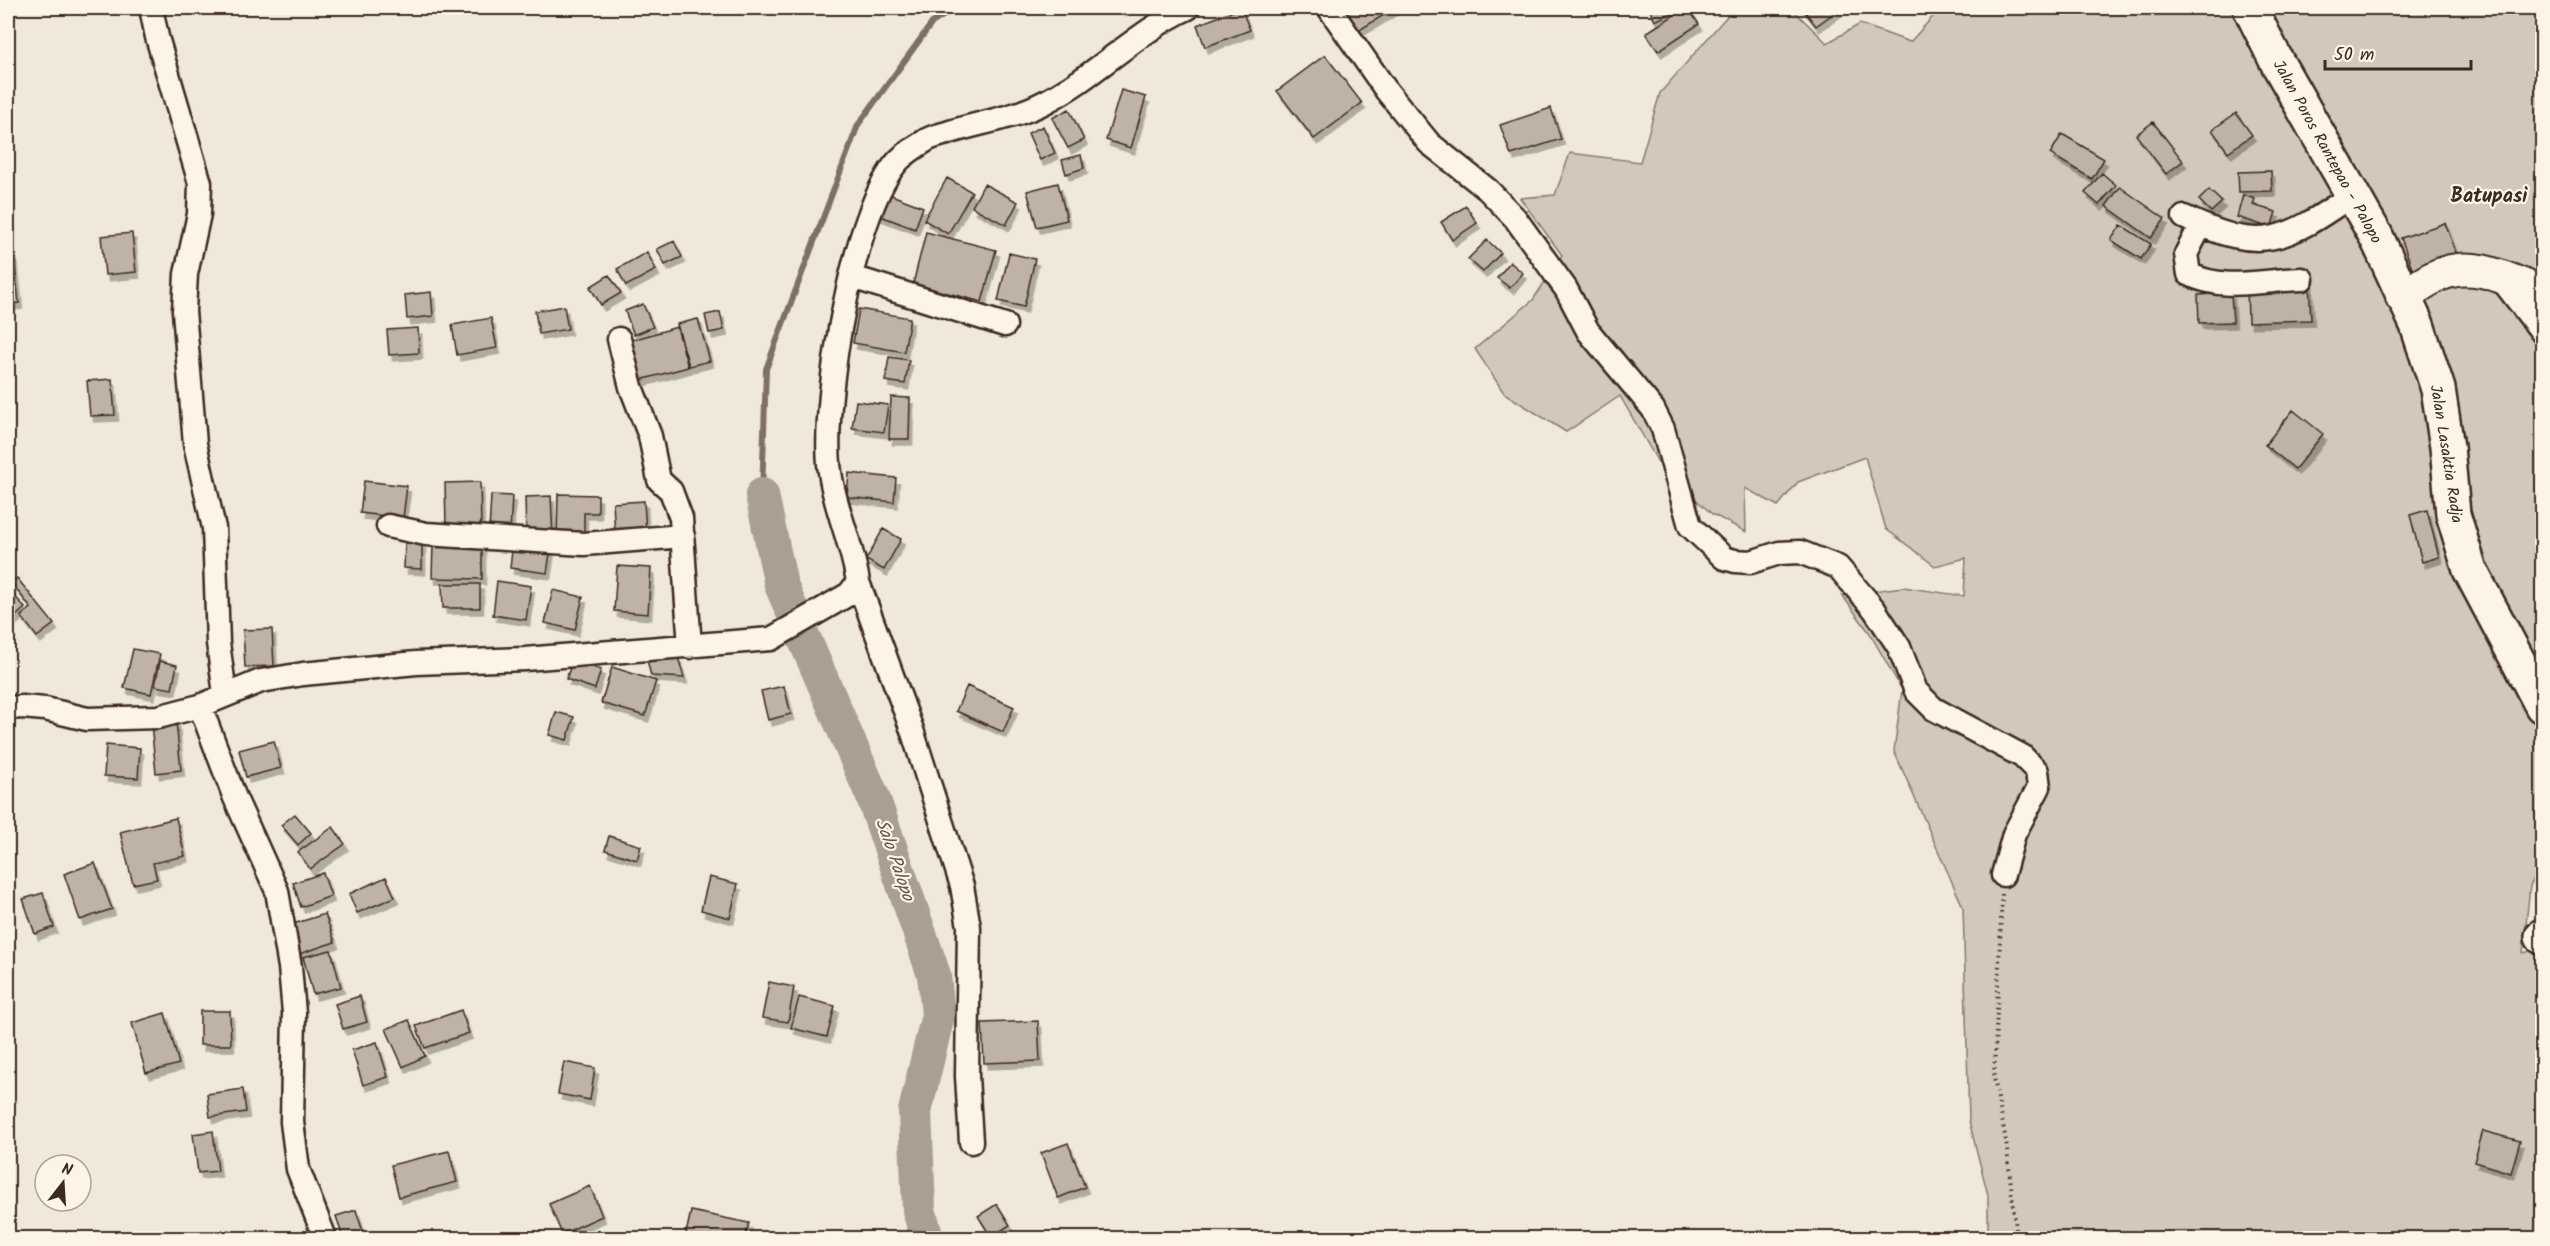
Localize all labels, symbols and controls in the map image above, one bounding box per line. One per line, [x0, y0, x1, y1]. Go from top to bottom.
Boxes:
scale bar [2325, 33, 2470, 71]
text: 50 m [2334, 41, 2374, 70]
street label: Jalan Poros Rantepao - Palopo [2266, 56, 2388, 248]
district label: Batupasi [2451, 181, 2528, 213]
street label: Jalan Lasaktia Radja [2423, 383, 2469, 525]
water label: Salo Palopo [866, 815, 922, 907]
north arrow [33, 1153, 93, 1213]
text: N [58, 1157, 75, 1184]

